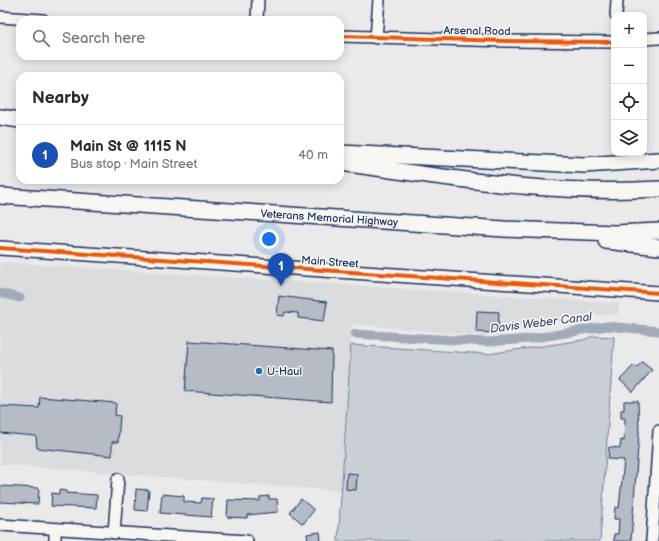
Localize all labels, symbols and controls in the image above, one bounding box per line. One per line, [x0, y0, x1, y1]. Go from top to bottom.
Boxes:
map controls [611, 12, 647, 156]
button: + [611, 12, 647, 48]
search box [16, 16, 344, 60]
street label: Arsenal Road [443, 24, 511, 38]
icon: search [30, 27, 52, 49]
text: Search here [62, 29, 145, 48]
button: − [611, 48, 647, 84]
button: locate [611, 84, 647, 120]
text: Nearby [32, 88, 89, 108]
button: layers [611, 120, 647, 156]
text: Main St @ 1115 N [70, 137, 187, 156]
text: 1 [42, 147, 48, 163]
text: 40 m [298, 147, 328, 163]
text: Bus stop · Main Street [70, 156, 197, 172]
street label: Veterans Memorial Highway [260, 207, 399, 229]
your location [259, 229, 279, 249]
pin: 1 [268, 253, 294, 286]
street label: Main Street [301, 254, 360, 271]
water label: Davis Weber Canal [489, 309, 594, 337]
place label: U-Haul [267, 365, 302, 378]
marker: U-Haul [254, 366, 264, 376]

